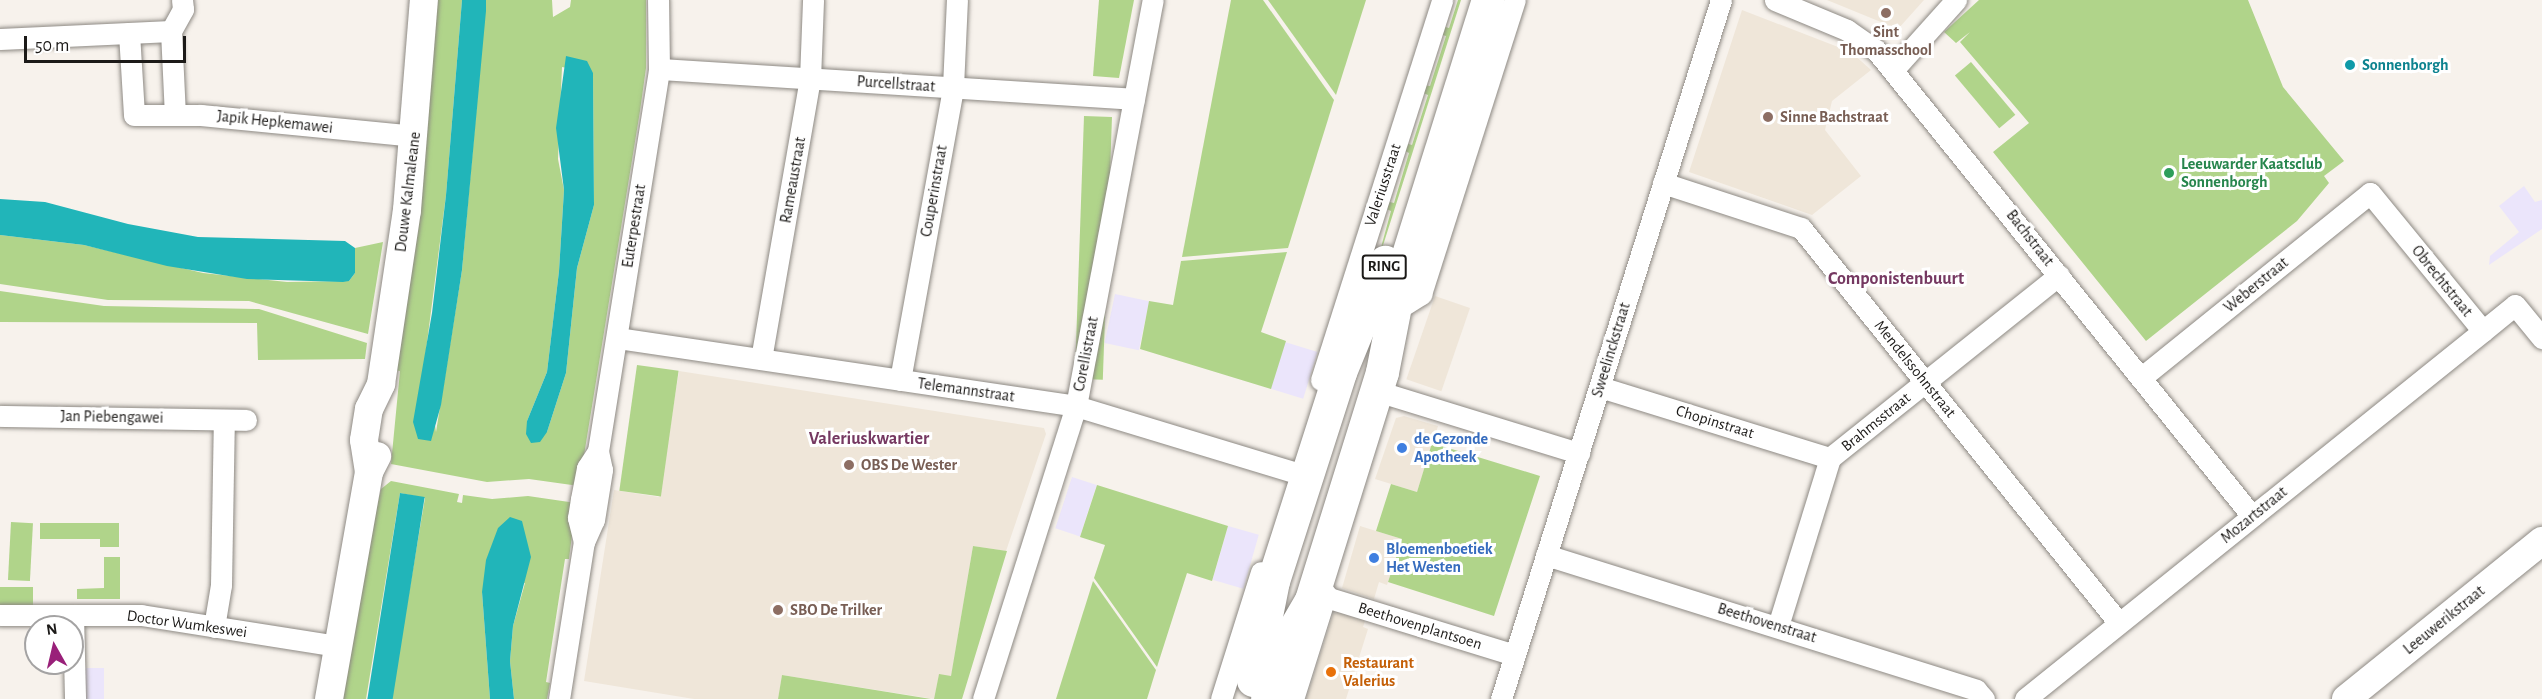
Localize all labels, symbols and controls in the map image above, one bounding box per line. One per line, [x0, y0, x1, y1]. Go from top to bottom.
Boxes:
marker: Sint Thomasschool [1879, 6, 1893, 20]
place label: Sint Thomasschool [1840, 22, 1932, 60]
scale bar [27, 24, 189, 62]
text: 50 m [35, 37, 69, 55]
place label: Sonnenborgh [2362, 55, 2449, 75]
marker: Sonnenborgh [2343, 58, 2357, 72]
street label: Purcellstraat [856, 72, 936, 96]
street label: Japik Hepkemawei [216, 106, 334, 138]
place label: Sinne Bachstraat [1780, 107, 1888, 127]
marker: Sinne Bachstraat [1761, 110, 1775, 124]
street label: Douwe Kalmaleane [391, 131, 425, 253]
street label: Rameaustraat [776, 135, 810, 225]
street label: Valeriusstraat [1361, 141, 1405, 229]
street label: Couperinstraat [916, 144, 952, 238]
place label: Leeuwarder Kaatsclub Sonnenborgh [2181, 154, 2322, 192]
marker: Leeuwarder Kaatsclub Sonnenborgh [2162, 166, 2176, 180]
street label: Euterpestraat [618, 183, 650, 269]
street label: Bachstraat [2002, 206, 2058, 270]
street label: Obrechtstraat [2407, 241, 2477, 321]
street label: Weberstraat [2220, 253, 2292, 317]
road number: RING [1362, 255, 1406, 279]
district label: Componistenbuurt [1828, 268, 1964, 290]
street label: Sweelinckstraat [1587, 300, 1635, 400]
street label: Corellistraat [1069, 315, 1103, 393]
street label: Mendelssohnstraat [1870, 316, 1960, 422]
street label: Telemannstraat [916, 374, 1016, 406]
street label: Brahmsstraat [1837, 388, 1915, 456]
street label: Chopinstraat [1674, 401, 1756, 443]
street label: Jan Piebengawei [60, 407, 164, 427]
district label: Valeriuskwartier [809, 428, 929, 450]
place label: de Gezonde Apotheek [1414, 429, 1488, 467]
marker: de Gezonde Apotheek [1395, 441, 1409, 455]
place label: OBS De Wester [861, 455, 957, 475]
marker: OBS De Wester [842, 458, 856, 472]
street label: Mozartstraat [2217, 482, 2291, 548]
place label: Bloemenboetiek Het Westen [1386, 539, 1493, 577]
marker: Bloemenboetiek Het Westen [1367, 551, 1381, 565]
street label: Leeuwerikstraat [2399, 581, 2489, 659]
street label: Beethovenplantsoen [1356, 598, 1484, 654]
street label: Beethovenstraat [1715, 599, 1819, 647]
place label: SBO De Trilker [790, 600, 882, 620]
marker: SBO De Trilker [771, 603, 785, 617]
street label: Doctor Wumkeswei [126, 606, 248, 642]
north arrow [24, 615, 84, 675]
text: N [45, 620, 58, 638]
place label: Restaurant Valerius [1343, 653, 1414, 691]
marker: Restaurant Valerius [1324, 665, 1338, 679]

